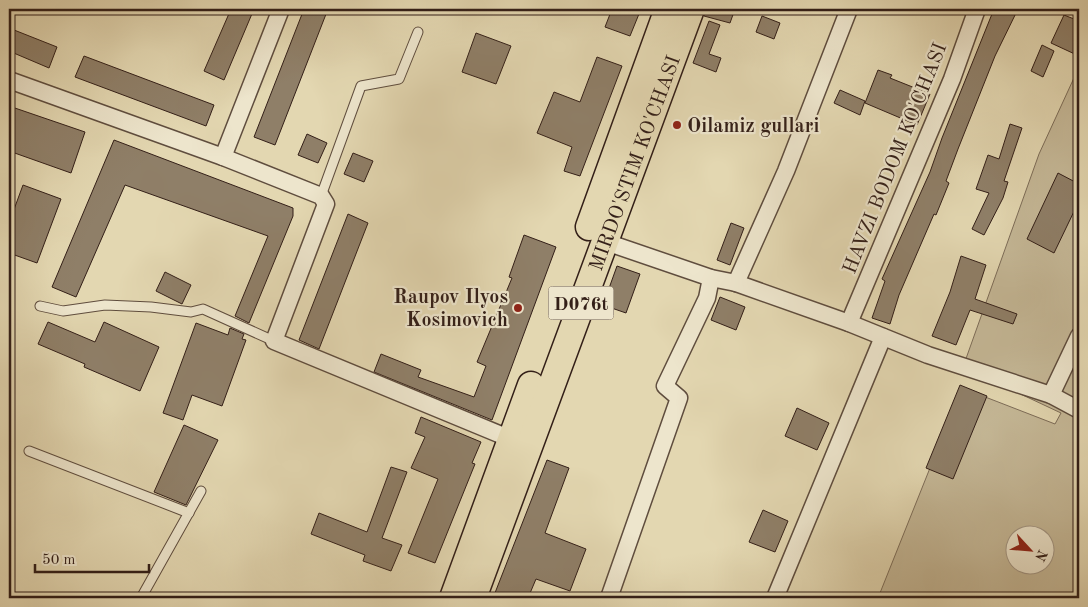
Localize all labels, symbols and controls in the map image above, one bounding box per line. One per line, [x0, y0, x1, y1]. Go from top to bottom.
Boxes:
street label: HAVZI BODOM KO'CHASI [840, 40, 951, 277]
street label: MIRDO'STIM KO'CHASI [587, 53, 685, 274]
place label: Oilamiz gullari [687, 117, 819, 137]
marker: Oilamiz gullari [671, 119, 683, 131]
road number: D076t [548, 286, 614, 320]
place label: Raupov Ilyos Kosimovich [393, 288, 508, 331]
marker: Raupov Ilyos Kosimovich [512, 302, 524, 314]
north arrow [1006, 524, 1056, 574]
scale bar [35, 542, 149, 574]
text: N [1032, 547, 1049, 563]
text: 50 m [42, 553, 76, 568]

